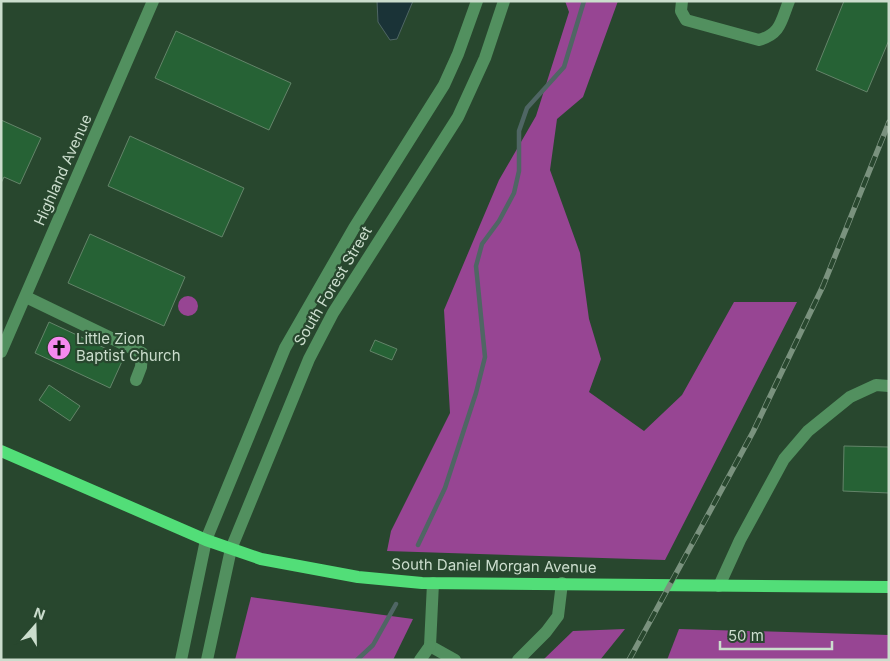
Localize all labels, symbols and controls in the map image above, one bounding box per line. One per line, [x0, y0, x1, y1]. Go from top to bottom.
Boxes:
street label: Highland Avenue [29, 111, 96, 228]
street label: South Forest Street [289, 222, 376, 349]
place label: Little Zion Baptist Church [76, 329, 181, 365]
church icon: Little Zion Baptist Church [46, 335, 72, 361]
street label: South Daniel Morgan Avenue [391, 554, 597, 577]
north arrow [10, 601, 60, 651]
text: N [32, 604, 48, 623]
scale bar [720, 618, 832, 650]
text: 50 m [728, 626, 764, 645]

